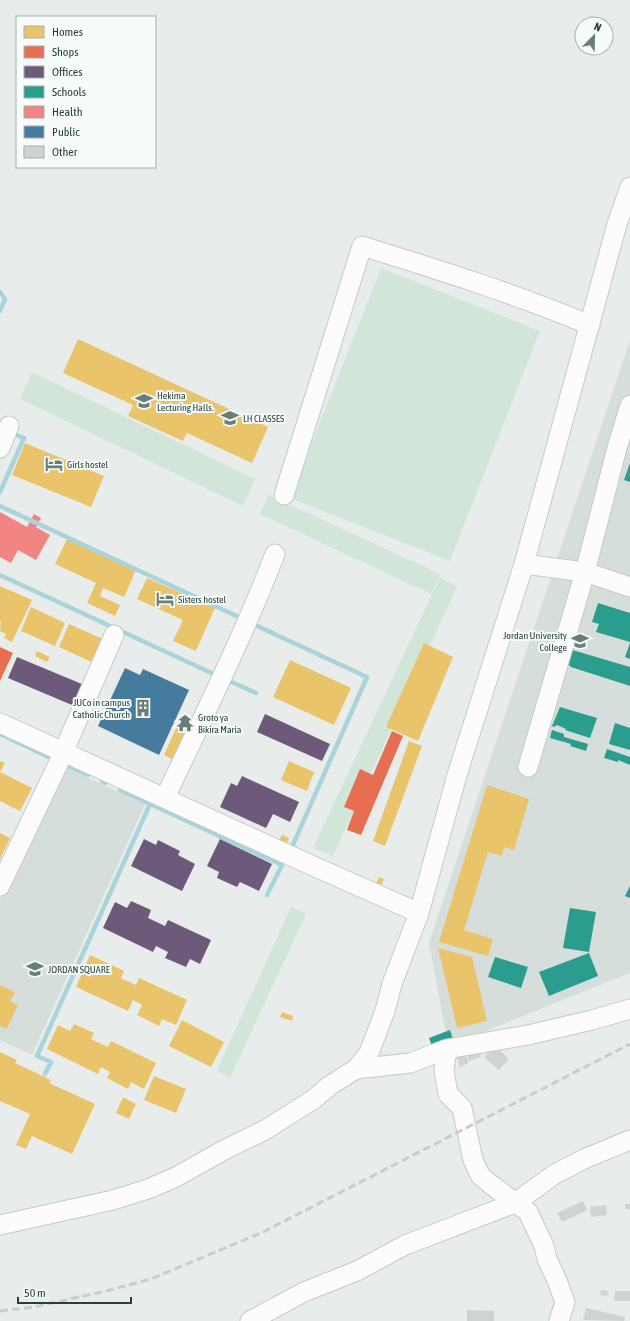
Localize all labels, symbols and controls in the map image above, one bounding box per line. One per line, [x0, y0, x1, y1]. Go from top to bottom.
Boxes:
legend [16, 16, 156, 168]
north arrow [574, 16, 614, 56]
text: N [593, 20, 603, 34]
text: Homes [52, 25, 83, 39]
text: Shops [52, 45, 78, 59]
text: Offices [52, 65, 82, 79]
text: Schools [52, 85, 86, 99]
text: Health [52, 105, 82, 119]
text: Public [52, 125, 80, 139]
text: Other [52, 145, 78, 159]
place label: Hekima Lecturing Halls. [157, 390, 214, 413]
school or university icon: Hekima Lecturing Halls. [134, 391, 154, 411]
school or university icon: LH CLASSES [220, 408, 240, 428]
place label: LH CLASSES [243, 413, 284, 424]
hotel icon: Girls hostel [44, 454, 64, 474]
place label: Girls hostel [67, 459, 108, 470]
hotel icon: Sisters hostel [155, 589, 175, 609]
place label: Sisters hostel [178, 594, 227, 605]
place label: Jordan University College [503, 630, 567, 653]
school or university icon: Jordan University College [570, 631, 590, 651]
place label: JUCo in campus Catholic Church [73, 697, 130, 720]
building icon: JUCo in campus Catholic Church [133, 698, 153, 718]
place label: Groto ya Bikira Maria [198, 712, 242, 735]
temple icon: Groto ya Bikira Maria [175, 713, 195, 733]
school or university icon: JORDAN SQUARE [25, 959, 45, 979]
place label: JORDAN SQUARE [48, 964, 111, 975]
scale bar [18, 1279, 131, 1305]
text: 50 m [24, 1286, 46, 1300]

